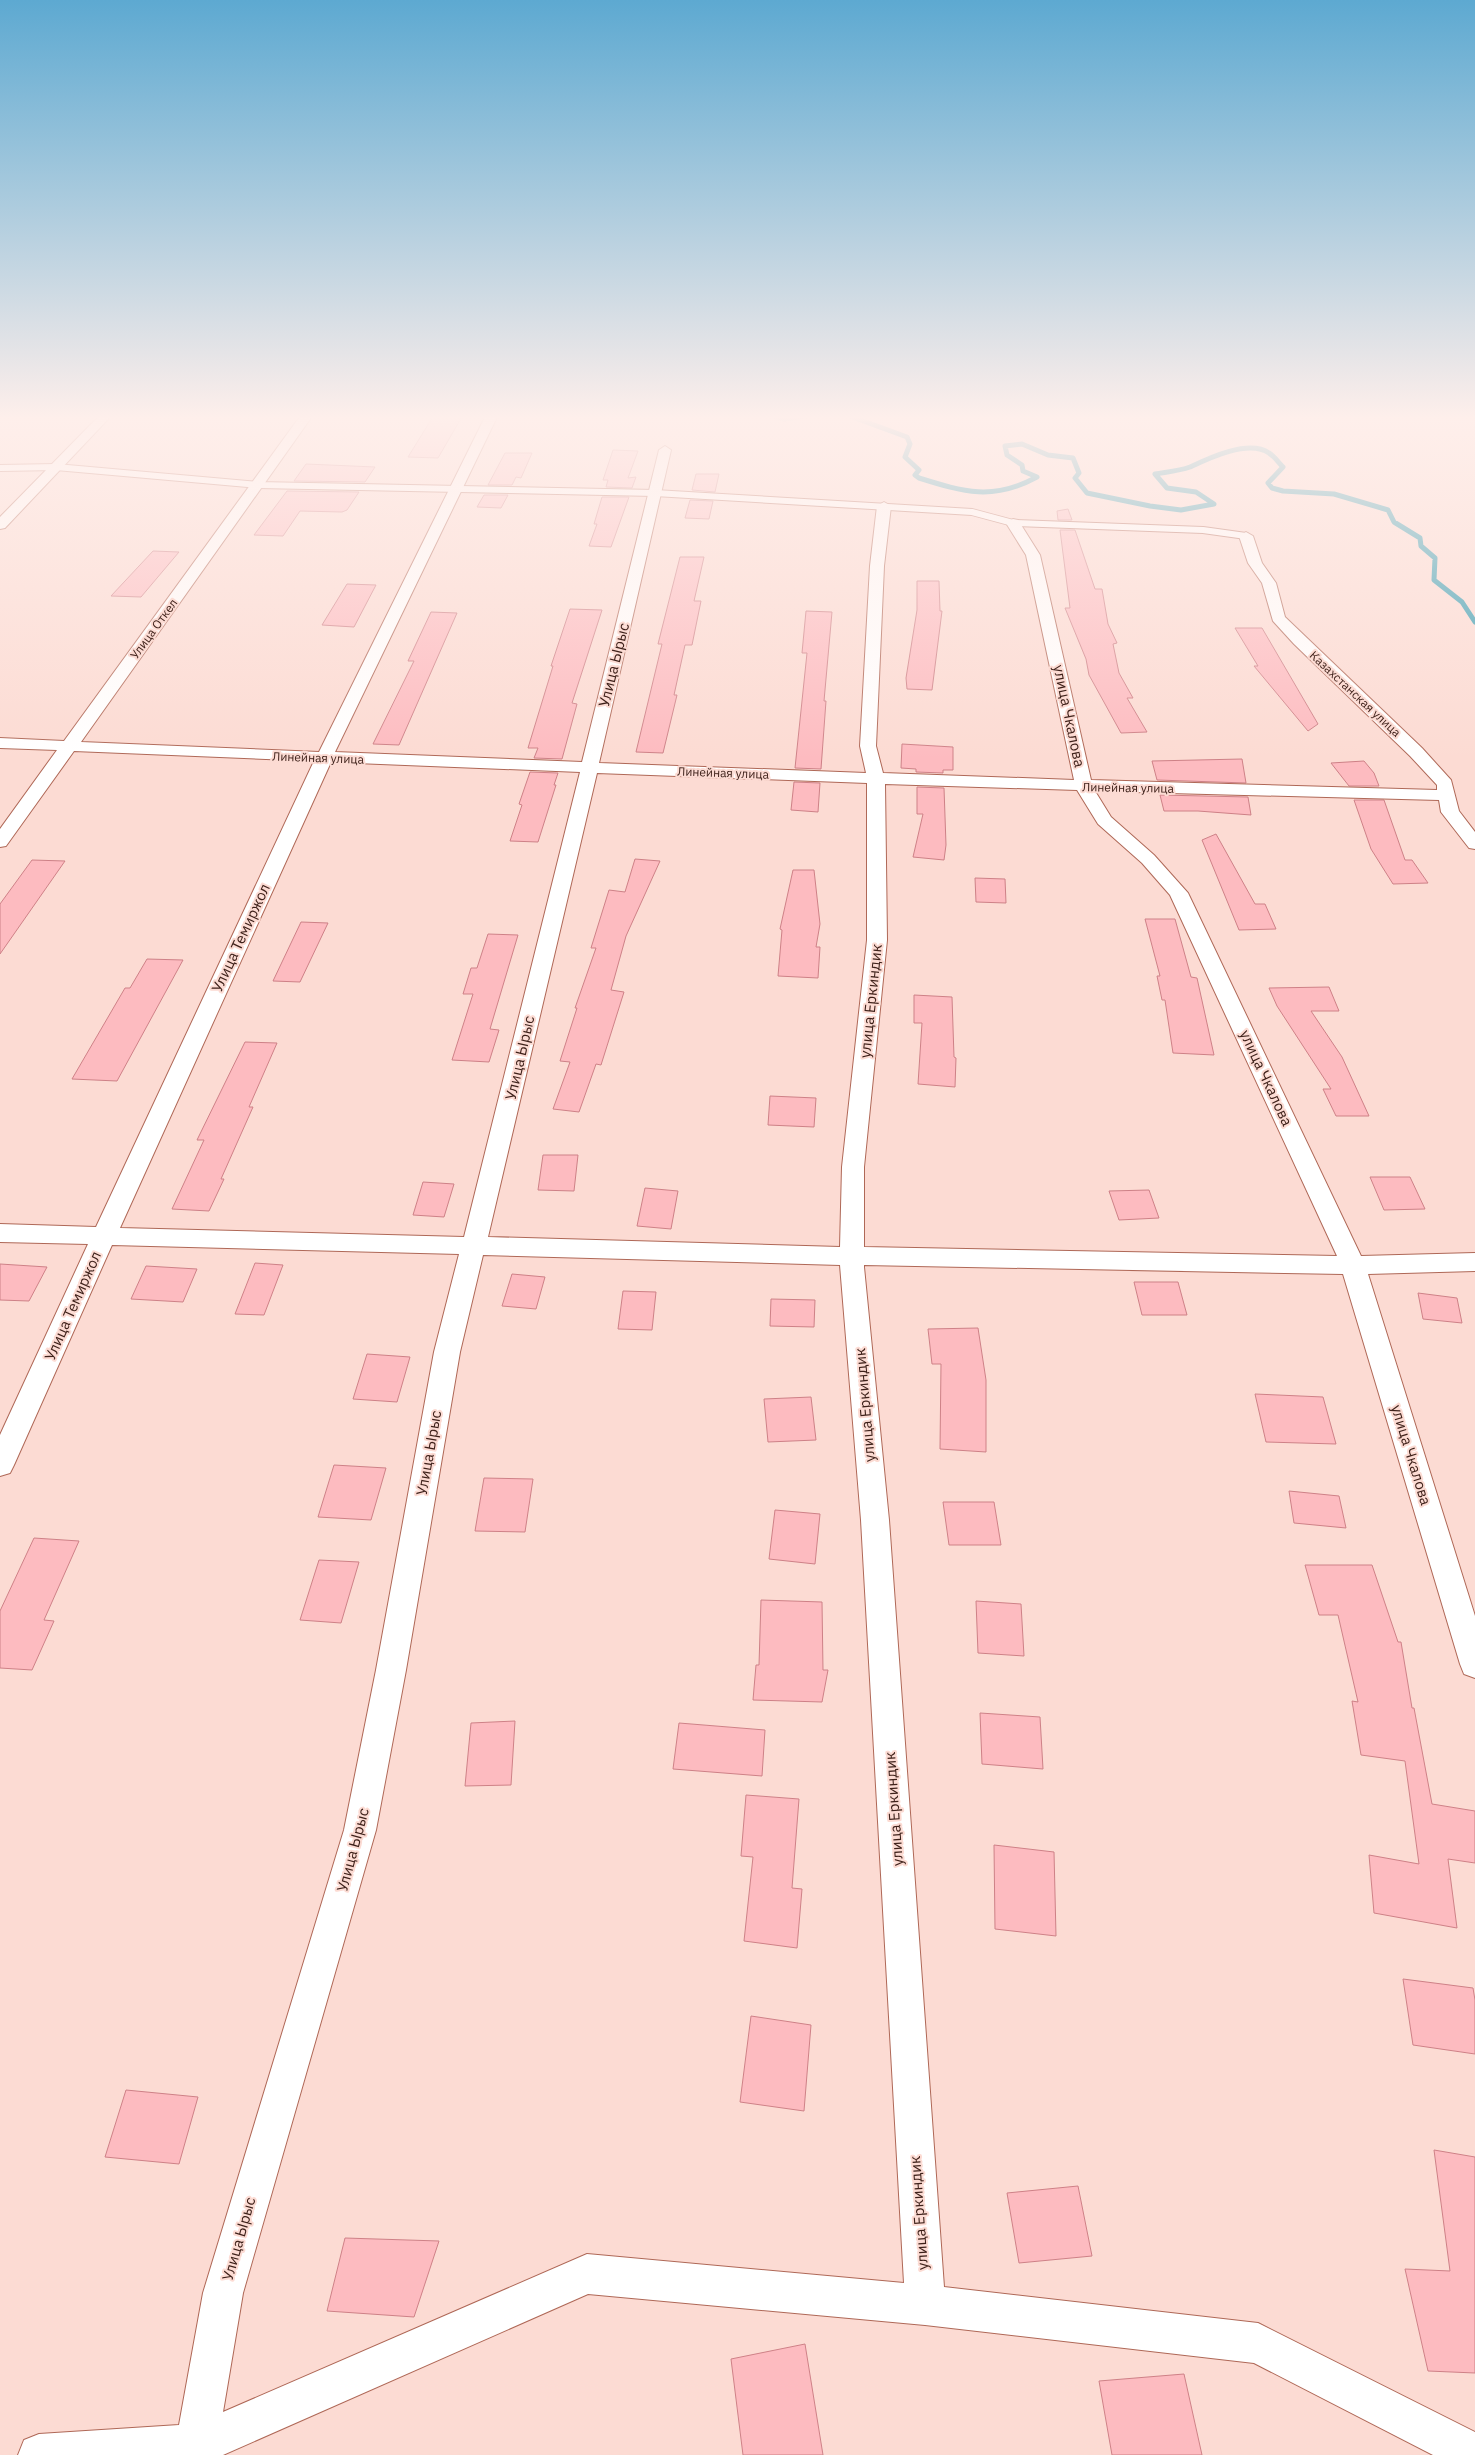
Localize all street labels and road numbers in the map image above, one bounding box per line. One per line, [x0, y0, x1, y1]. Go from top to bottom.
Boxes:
street label: Улица Откел [127, 596, 180, 662]
street label: Улица Ырыс [594, 620, 633, 709]
street label: Казахстанская улица [1307, 648, 1404, 740]
street label: улица Чкалова [1049, 663, 1090, 769]
street label: Линейная улица [272, 748, 365, 767]
street label: Линейная улица [677, 763, 770, 782]
street label: Линейная улица [1082, 779, 1175, 796]
street label: Улица Темиржол [207, 880, 274, 995]
street label: улица Еркиндик [855, 943, 886, 1059]
street label: Улица Ырыс [501, 1013, 539, 1102]
street label: улица Чкалова [1236, 1027, 1297, 1129]
street label: Улица Темиржол [40, 1248, 105, 1363]
street label: улица Еркиндик [850, 1347, 879, 1463]
street label: улица Чкалова [1387, 1402, 1436, 1507]
street label: Улица Ырыс [412, 1408, 445, 1497]
street label: улица Еркиндик [880, 1751, 907, 1867]
street label: Улица Ырыс [332, 1805, 373, 1894]
street label: улица Еркиндик [905, 2155, 932, 2271]
street label: Улица Ырыс [218, 2194, 260, 2283]

